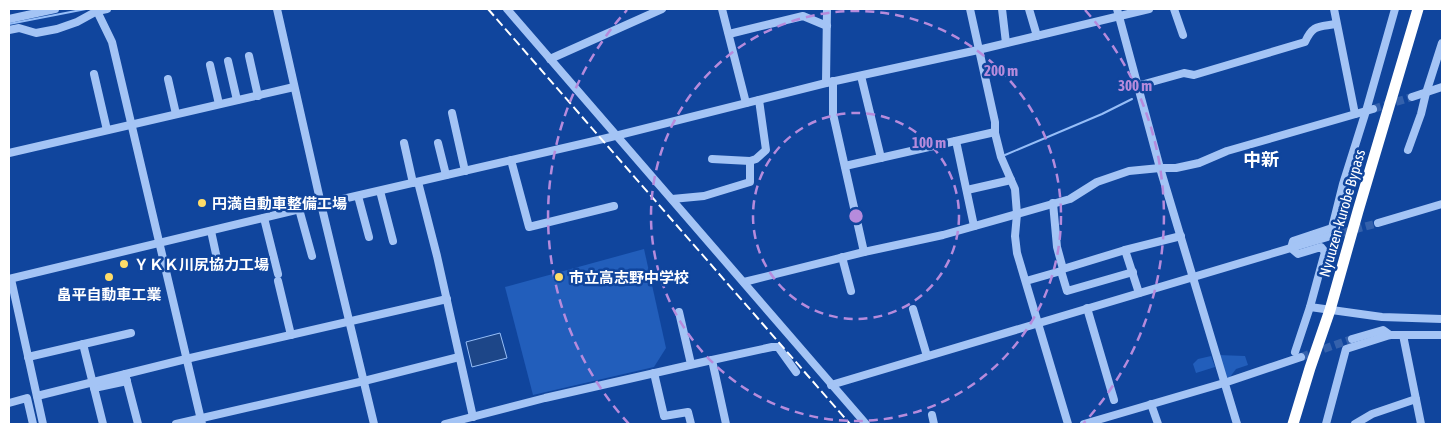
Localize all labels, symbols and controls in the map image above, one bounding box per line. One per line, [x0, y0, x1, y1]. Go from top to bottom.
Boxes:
text: 200 m [984, 62, 1018, 79]
text: 300 m [1118, 77, 1152, 94]
text: 100 m [912, 134, 946, 151]
street label: Nyuuzen-kurobe Bypass [1316, 147, 1368, 279]
district label: 中新 [1243, 149, 1279, 170]
place label: 円満自動車整備工場 [212, 195, 347, 212]
marker: 円満自動車整備工場 [196, 197, 208, 209]
centre of rings [847, 207, 865, 225]
place label: ＹＫＫ川尻協力工場 [134, 256, 269, 273]
marker: ＹＫＫ川尻協力工場 [118, 258, 130, 270]
place label: 市立高志野中学校 [569, 269, 689, 286]
marker: 畠平自動車工業 [103, 271, 115, 283]
marker: 市立高志野中学校 [553, 271, 565, 283]
place label: 畠平自動車工業 [56, 286, 162, 303]

